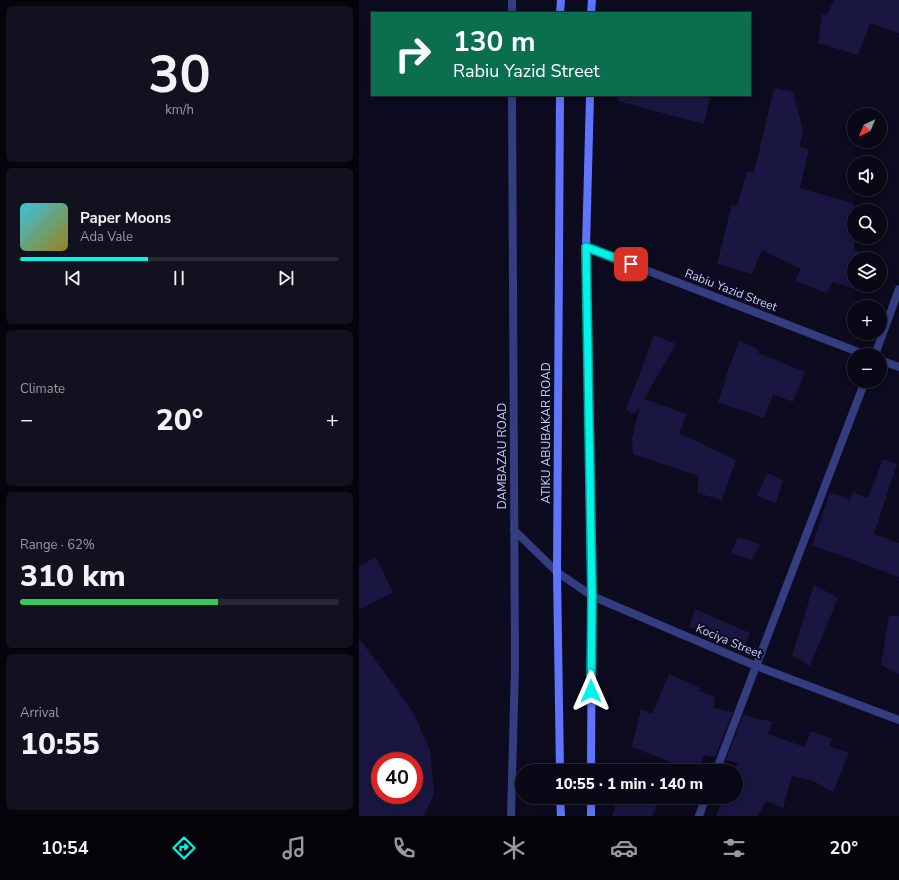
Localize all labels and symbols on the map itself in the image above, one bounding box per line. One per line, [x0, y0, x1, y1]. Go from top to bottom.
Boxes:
north arrow [847, 108, 887, 148]
pin [614, 247, 648, 281]
street label: Rabiu Yazid Street [683, 265, 780, 315]
street label: ATIKU ABUBAKAR ROAD [538, 362, 554, 504]
street label: DAMBAZAU ROAD [494, 403, 510, 509]
street label: Kociya Street [693, 620, 765, 662]
position arrow [570, 670, 612, 712]
speed limit sign: 40 [371, 752, 423, 804]

